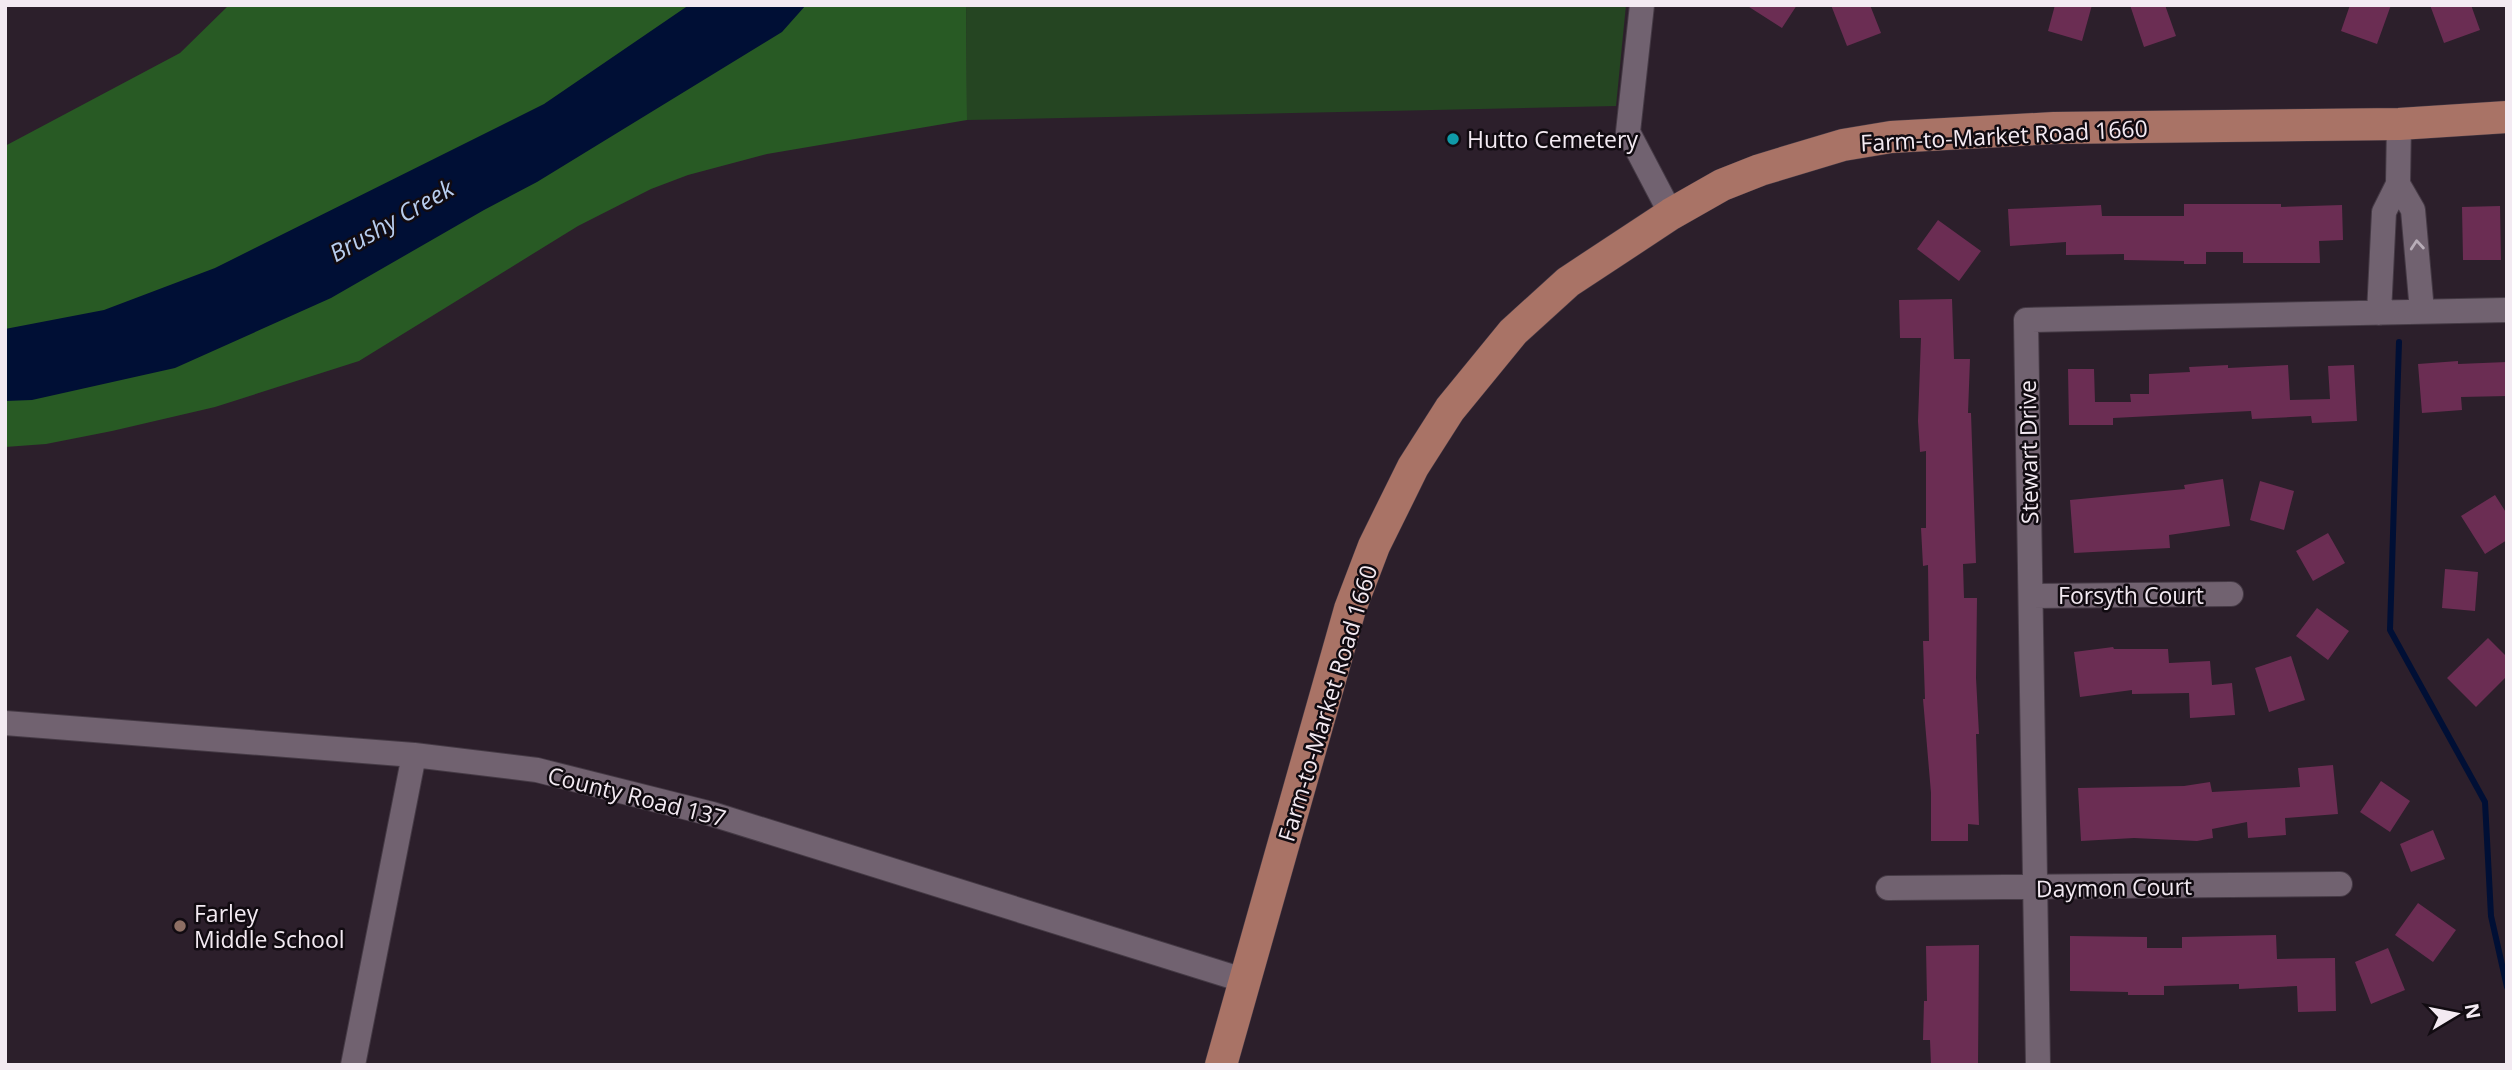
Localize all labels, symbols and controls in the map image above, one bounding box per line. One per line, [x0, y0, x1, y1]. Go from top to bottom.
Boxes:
street label: Farm-to-Market Road 1660 [1860, 111, 2148, 159]
place label: Hutto Cemetery [1467, 123, 1638, 155]
marker: Hutto Cemetery [1445, 131, 1461, 147]
water label: Brushy Creek [323, 170, 460, 269]
one-way arrow [2409, 240, 2424, 251]
street label: Stewart Drive [2011, 380, 2045, 524]
street label: Farm-to-Market Road 1660 [1270, 561, 1384, 845]
street label: Forsyth Court [2058, 579, 2204, 611]
street label: County Road 137 [545, 758, 729, 834]
street label: Daymon Court [2036, 870, 2192, 904]
place label: Farley Middle School [194, 897, 345, 955]
marker: Farley Middle School [172, 918, 188, 934]
north arrow [2421, 979, 2491, 1049]
text: N [2459, 1001, 2487, 1021]

